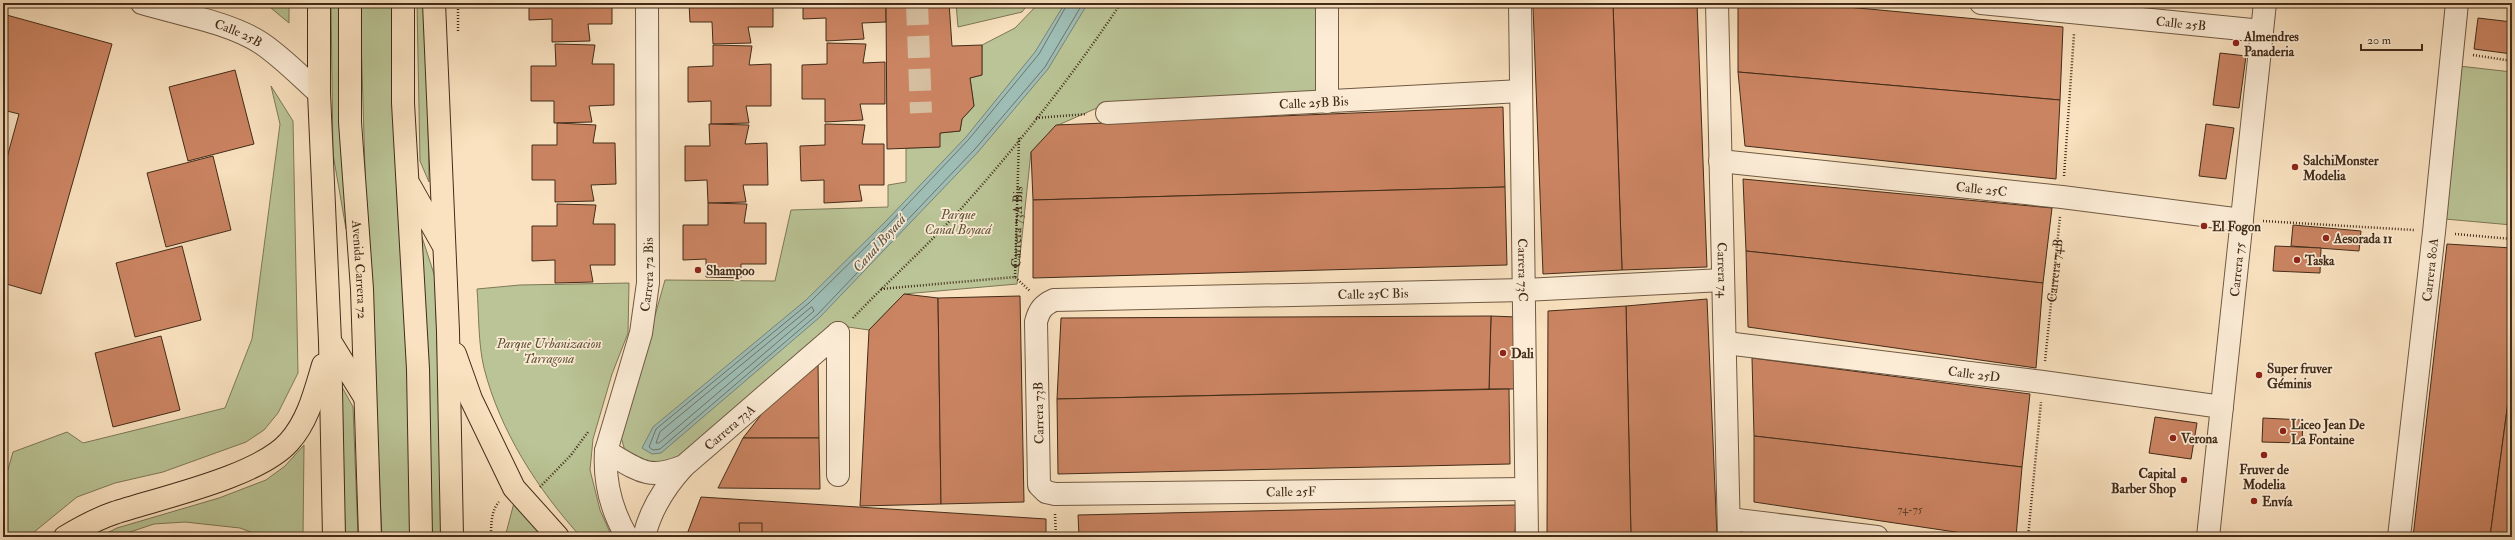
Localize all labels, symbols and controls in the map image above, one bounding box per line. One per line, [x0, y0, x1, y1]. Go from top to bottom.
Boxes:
street label: Calle 25B [2155, 13, 2207, 34]
street label: Calle 25B [212, 16, 265, 51]
scale bar [2361, 26, 2422, 52]
place label: Almendres Panaderia [2243, 29, 2299, 60]
text: 20 m [2367, 33, 2392, 48]
marker: Almendres Panaderia [2231, 38, 2241, 48]
street label: Calle 25B Bis [1279, 93, 1349, 113]
place label: SalchiMonster Modelia [2302, 153, 2380, 184]
marker: SalchiMonster Modelia [2290, 162, 2300, 172]
street label: Calle 25C [1955, 179, 2008, 200]
street label: Carrera 73A Bis [1008, 186, 1027, 268]
park label: Parque Canal Boyacá [925, 207, 993, 238]
water label: Canal Boyacá [849, 210, 911, 276]
street label: Avenida Carrera 72 [348, 219, 370, 320]
place label: El Fogon [2212, 219, 2261, 236]
marker: El Fogon [2199, 221, 2209, 231]
place label: Aesorada 11 [2333, 231, 2393, 247]
marker: Aesorada 11 [2321, 233, 2331, 243]
street label: Carrera 80A [2419, 236, 2442, 303]
street label: Carrera 72 Bis [637, 237, 657, 313]
street label: Carrera 73C [1514, 238, 1531, 302]
street label: Carrera 74B [2044, 238, 2067, 303]
street label: Carrera 75 [2227, 241, 2248, 298]
street label: Carrera 74 [1713, 242, 1731, 299]
place label: Taska [2304, 253, 2335, 269]
marker: Taska [2292, 255, 2302, 265]
place label: Shampoo [706, 263, 755, 280]
marker: Shampoo [693, 265, 703, 275]
street label: Calle 25C Bis [1338, 285, 1409, 303]
park label: Parque Urbanizacion Tarragona [496, 336, 601, 367]
place label: Dali [1511, 346, 1534, 362]
marker: Dali [1498, 348, 1508, 358]
place label: Super fruver Géminis [2267, 361, 2333, 392]
street label: Calle 25D [1947, 363, 2001, 386]
marker: Super fruver Géminis [2254, 370, 2264, 380]
street label: Carrera 73B [1030, 382, 1048, 444]
street label: Carrera 73A [701, 401, 759, 454]
place label: Liceo Jean De La Fontaine [2291, 417, 2365, 448]
marker: Liceo Jean De La Fontaine [2278, 426, 2288, 436]
place label: Verona [2180, 431, 2218, 447]
marker: Verona [2168, 433, 2178, 443]
marker: Fruver de Modelia [2259, 450, 2269, 460]
place label: Fruver de Modelia [2239, 462, 2289, 493]
place label: Capital Barber Shop [2111, 466, 2177, 498]
marker: Capital Barber Shop [2179, 475, 2189, 485]
street label: Calle 25F [1266, 484, 1316, 500]
place label: Envía [2262, 494, 2293, 510]
marker: Envía [2249, 496, 2259, 506]
house number: 74-75 [1897, 503, 1923, 516]

